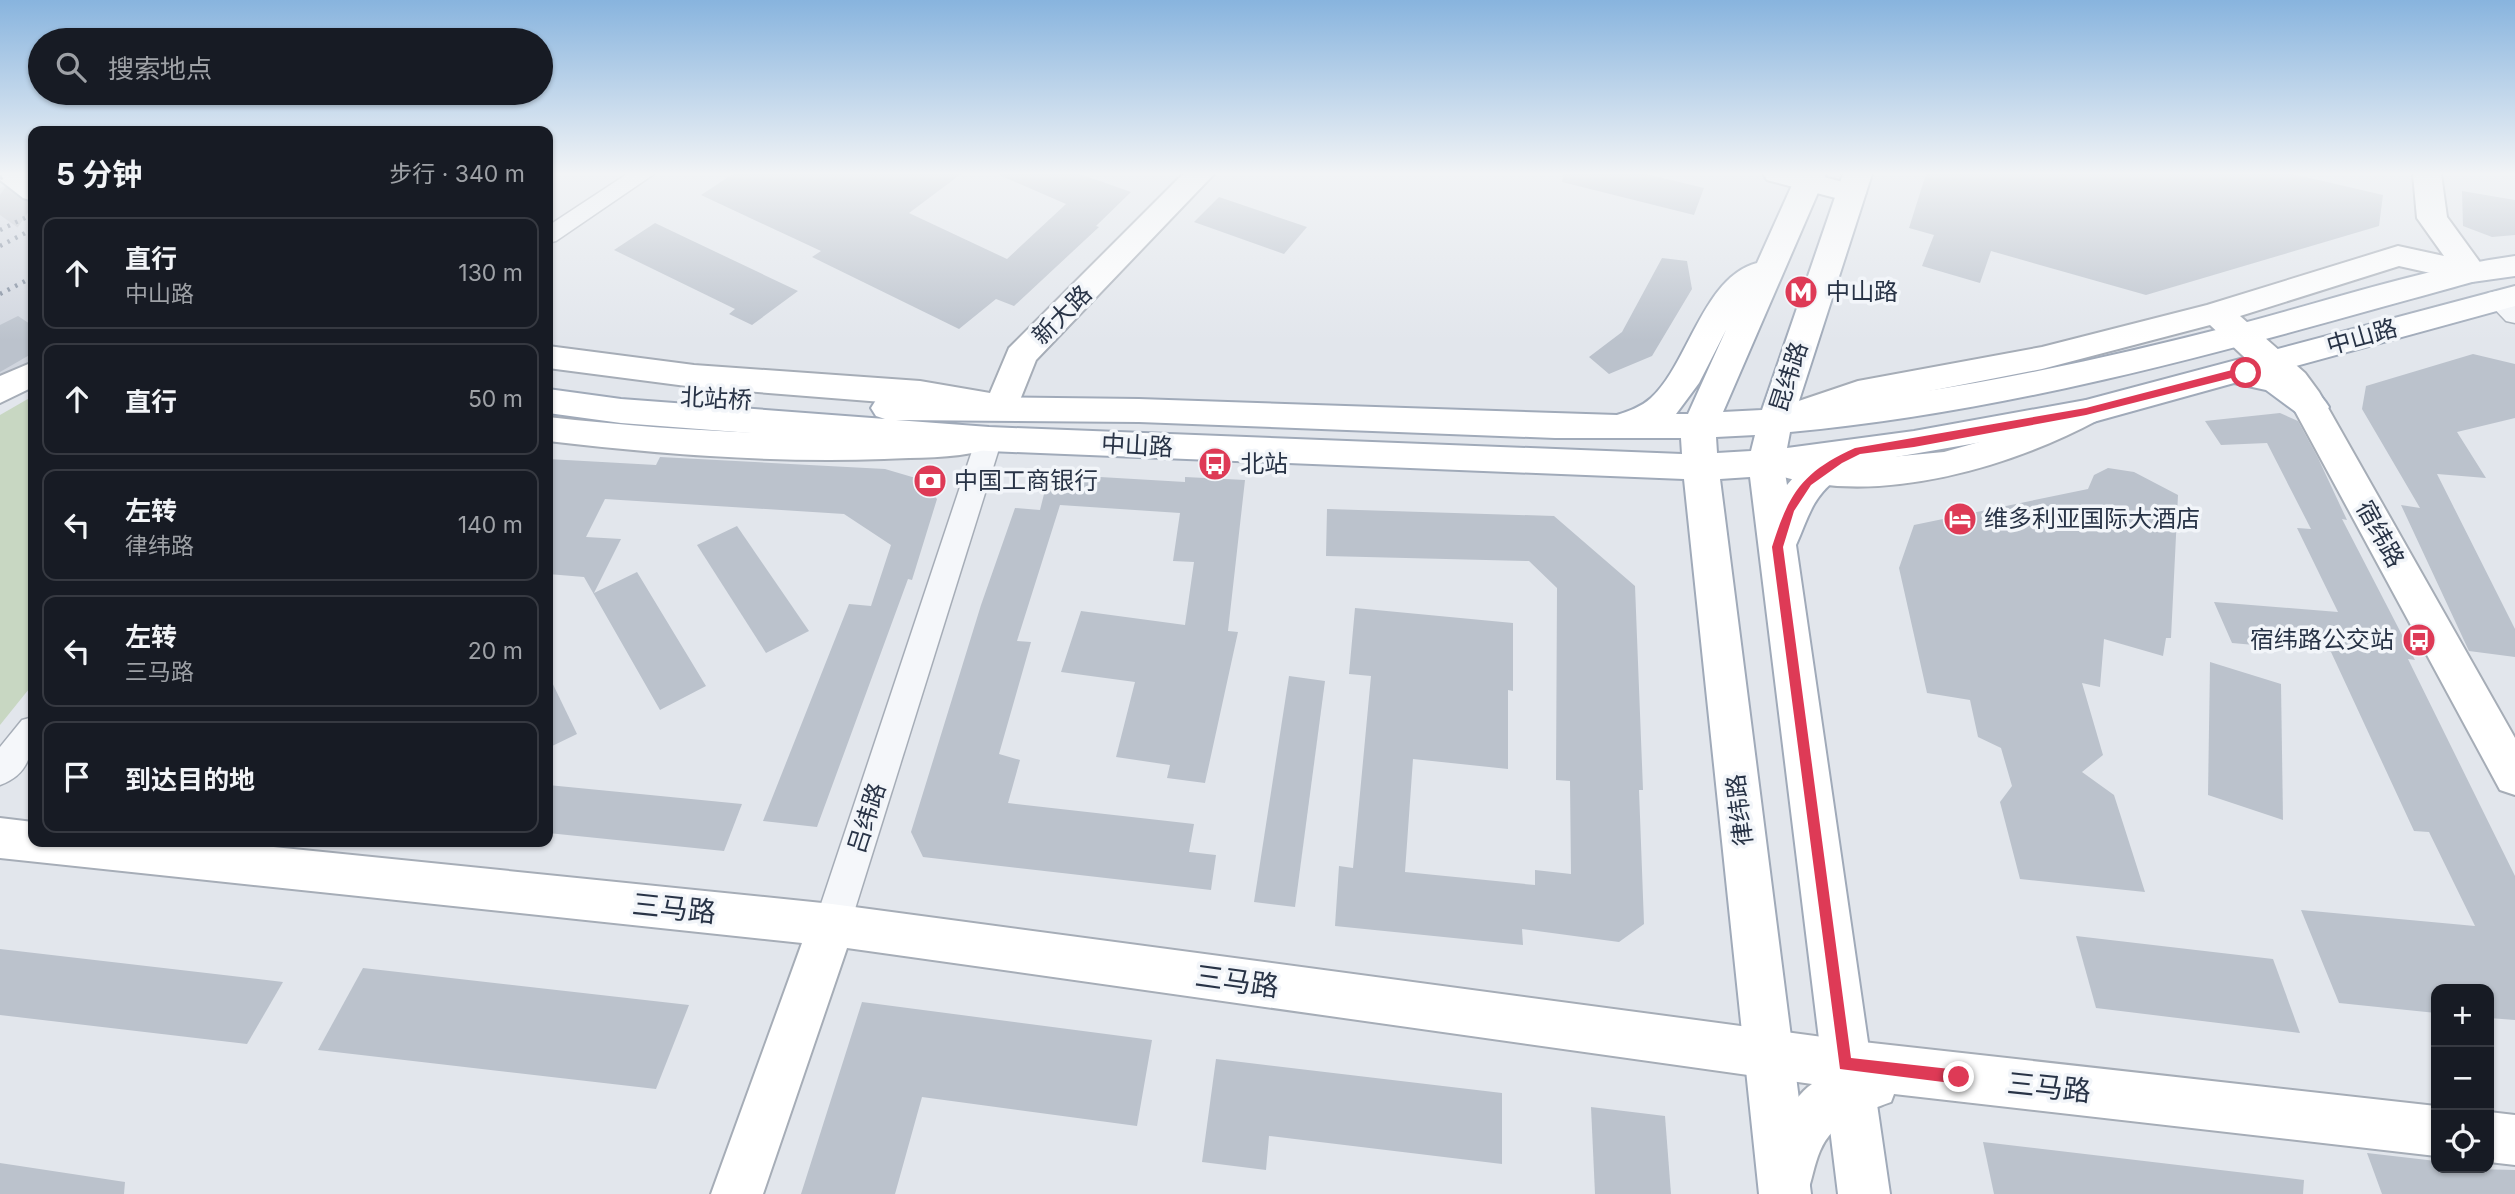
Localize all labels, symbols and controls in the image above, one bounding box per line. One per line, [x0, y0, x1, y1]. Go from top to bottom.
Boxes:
search box [28, 28, 553, 105]
icon: search [52, 48, 90, 86]
text: 搜索地点 [108, 53, 212, 84]
text: 5 分钟 [56, 156, 142, 192]
text: 步行 · 340 m [389, 160, 525, 188]
text: 直行 [125, 243, 177, 274]
icon: ahead [58, 254, 96, 292]
text: 130 m [458, 259, 523, 287]
metro station icon: 中山路 [1782, 273, 1820, 311]
place label: 中山路 [1826, 277, 1898, 306]
street label: 新大路 [1026, 279, 1097, 350]
text: 中山路 [125, 280, 194, 308]
street label: 中山路 [2323, 313, 2400, 360]
street label: 昆纬路 [1764, 338, 1813, 416]
route start [2230, 357, 2261, 388]
icon: ahead [58, 380, 96, 418]
street label: 北站桥 [679, 382, 753, 415]
text: 50 m [468, 385, 523, 413]
text: 直行 [125, 386, 177, 417]
street label: 中山路 [1100, 429, 1174, 462]
bus stop icon: 北站 [1196, 445, 1234, 483]
place label: 北站 [1240, 449, 1288, 478]
bank icon: 中国工商银行 [911, 462, 949, 500]
place label: 中国工商银行 [954, 466, 1098, 495]
text: 左转 [125, 495, 177, 526]
street label: 宿纬路 [2350, 495, 2411, 572]
hotel icon: 维多利亚国际大酒店 [1941, 500, 1979, 538]
place label: 维多利亚国际大酒店 [1984, 504, 2200, 533]
icon: left [58, 506, 96, 544]
text: 140 m [458, 511, 523, 539]
text: 律纬路 [125, 532, 194, 560]
text: 左转 [125, 621, 177, 652]
bus stop icon: 宿纬路公交站 [2400, 621, 2438, 659]
place label: 宿纬路公交站 [2250, 625, 2394, 654]
icon: left [58, 632, 96, 670]
text: 20 m [468, 637, 523, 665]
text: 三马路 [125, 658, 194, 686]
icon: arrive [58, 758, 96, 796]
text: 到达目的地 [125, 764, 255, 795]
street label: 律纬路 [1721, 773, 1758, 848]
street label: 吕纬路 [842, 779, 891, 857]
street label: 三马路 [630, 887, 718, 929]
street label: 三马路 [1193, 958, 1281, 1004]
map controls [2431, 984, 2494, 1173]
button: + [2431, 984, 2494, 1047]
button: − [2431, 1047, 2494, 1110]
route end [1943, 1061, 1974, 1092]
street label: 三马路 [2005, 1066, 2093, 1108]
button: locate [2431, 1110, 2494, 1173]

